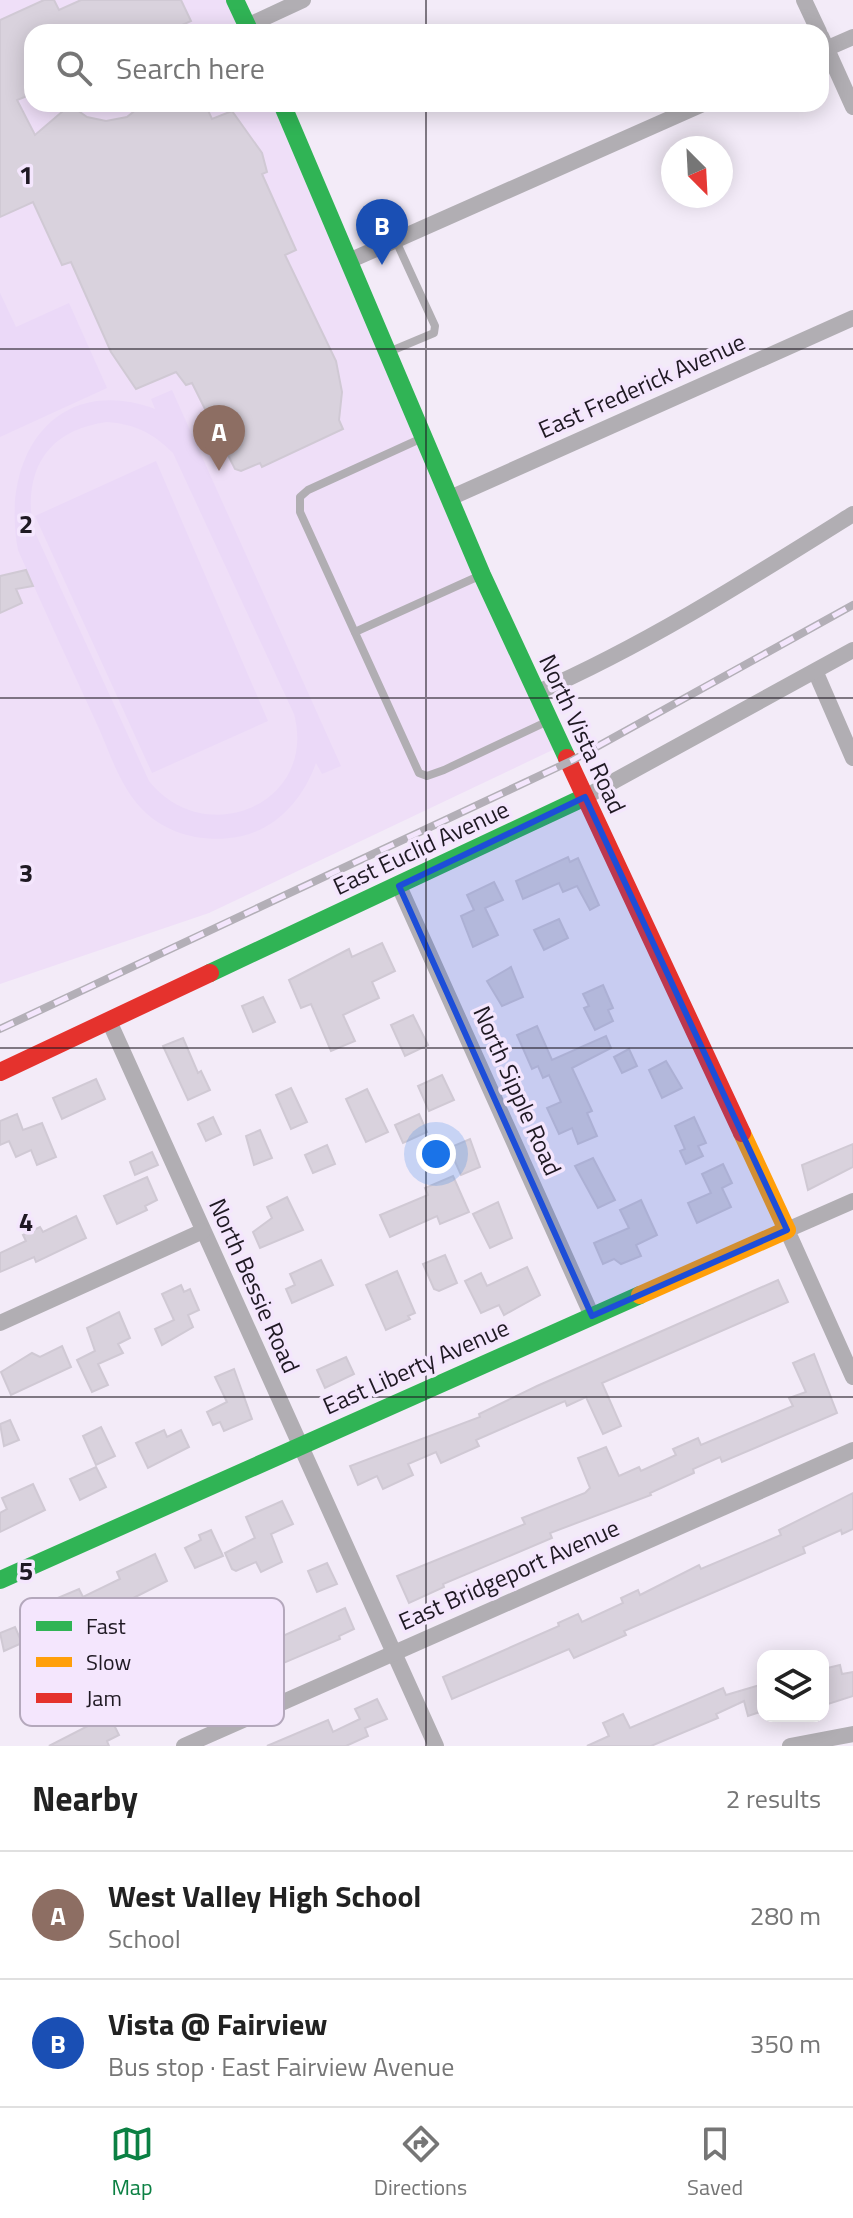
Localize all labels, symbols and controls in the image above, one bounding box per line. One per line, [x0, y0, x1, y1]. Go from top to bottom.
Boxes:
search box [24, 24, 829, 112]
text: Search here [116, 45, 265, 91]
icon: search [52, 46, 96, 90]
north arrow [661, 136, 733, 208]
text: 1 [19, 155, 33, 194]
pin: B [356, 199, 408, 265]
street label: East Frederick Avenue [532, 323, 751, 447]
pin: A [193, 405, 245, 471]
text: 2 [19, 504, 33, 543]
street label: North Vista Road [530, 648, 636, 819]
street label: East Euclid Avenue [327, 791, 514, 904]
text: 3 [19, 853, 33, 892]
street label: North Sipple Road [464, 1000, 571, 1181]
your location [416, 1134, 456, 1174]
street label: North Bessie Road [200, 1193, 309, 1379]
text: 4 [19, 1202, 33, 1241]
street label: East Liberty Avenue [317, 1309, 514, 1423]
street label: East Bridgeport Avenue [393, 1509, 625, 1639]
text: 5 [19, 1551, 33, 1590]
legend [20, 1598, 284, 1726]
text: Fast [86, 1609, 126, 1643]
text: Slow [86, 1645, 132, 1679]
map controls [757, 1650, 829, 1722]
button: layers [757, 1650, 829, 1722]
text: Jam [86, 1681, 122, 1715]
text: Nearby [32, 1772, 138, 1824]
text: 2 results [726, 1779, 821, 1818]
text: West Valley High School [108, 1873, 421, 1919]
text: A [50, 1896, 66, 1935]
text: 280 m [750, 1896, 821, 1935]
text: School [108, 1919, 181, 1958]
text: Vista @ Fairview [108, 2001, 327, 2047]
text: B [50, 2024, 66, 2063]
text: 350 m [750, 2024, 821, 2063]
text: Bus stop · East Fairview Avenue [108, 2047, 454, 2086]
tab: Map [110, 2122, 154, 2204]
tab: Directions [374, 2122, 467, 2204]
tab: Saved [687, 2122, 743, 2204]

